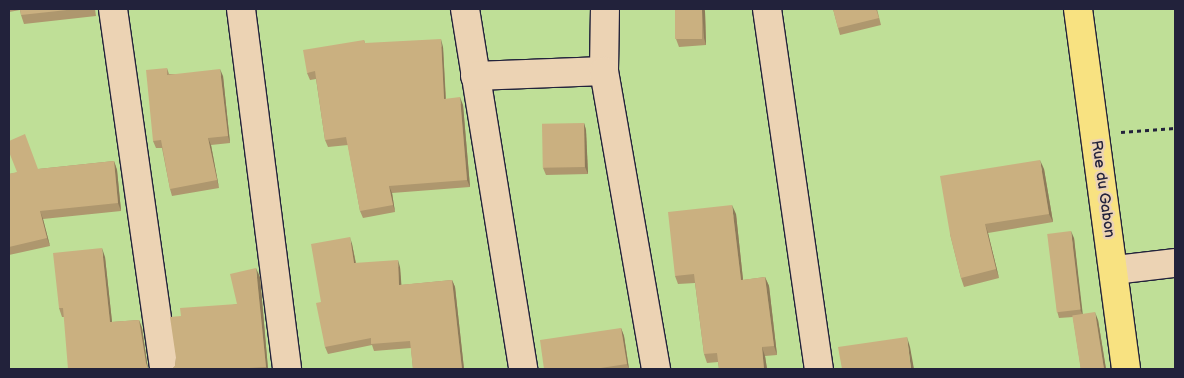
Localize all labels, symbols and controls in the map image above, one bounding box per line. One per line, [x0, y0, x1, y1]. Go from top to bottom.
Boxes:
street label: Rue du Gabon [1087, 139, 1119, 239]

